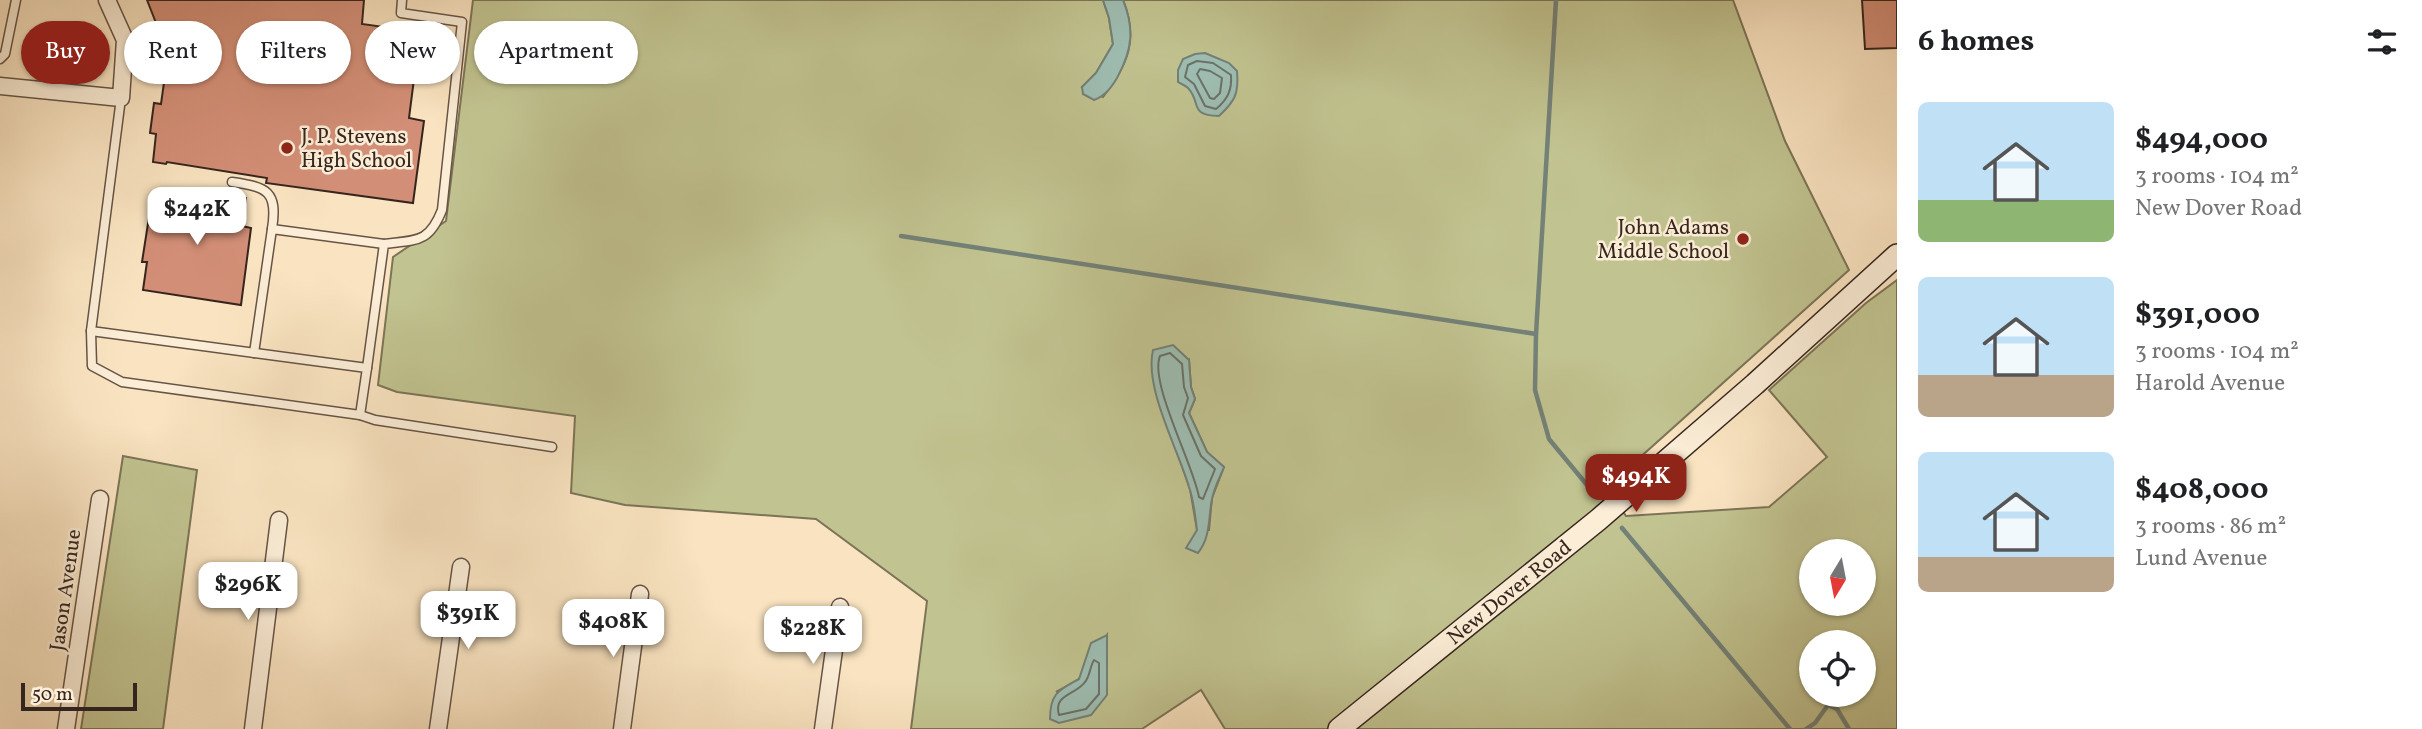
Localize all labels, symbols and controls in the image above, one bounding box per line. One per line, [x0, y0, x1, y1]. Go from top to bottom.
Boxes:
chip: Buy [21, 21, 110, 84]
chip: Rent [124, 21, 222, 84]
chip: Filters [236, 21, 351, 84]
chip: New [365, 21, 460, 84]
chip: Apartment [474, 21, 638, 84]
text: 6 homes [1918, 21, 2034, 63]
icon: filters [2363, 23, 2401, 61]
text: $494,000 [2135, 119, 2268, 161]
place label: J. P. Stevens High School [301, 123, 412, 176]
icon: home [1974, 130, 2058, 214]
marker: J. P. Stevens High School [279, 140, 295, 156]
text: 3 rooms · 104 m² [2135, 161, 2299, 193]
pin: $242K [148, 188, 246, 247]
text: New Dover Road [2135, 193, 2302, 225]
text: $242K [163, 194, 231, 226]
place label: John Adams Middle School [1598, 214, 1729, 267]
marker: John Adams Middle School [1735, 231, 1751, 247]
text: $391,000 [2135, 294, 2260, 336]
icon: home [1974, 305, 2058, 389]
text: 3 rooms · 104 m² [2135, 336, 2299, 368]
text: Harold Avenue [2135, 368, 2285, 400]
pin: $494K [1587, 454, 1685, 514]
text: $494K [1601, 461, 1671, 493]
text: $408,000 [2135, 469, 2268, 511]
icon: home [1974, 480, 2058, 564]
text: 3 rooms · 86 m² [2135, 511, 2286, 543]
street label: Jason Avenue [44, 527, 89, 653]
street label: New Dover Road [1441, 534, 1578, 652]
north arrow [1799, 539, 1876, 616]
map controls [1799, 539, 1876, 707]
text: Lund Avenue [2135, 543, 2267, 575]
pin: $296K [199, 562, 297, 622]
text: $296K [214, 569, 282, 601]
pin: $391K [419, 592, 517, 651]
text: $391K [437, 598, 499, 630]
pin: $408K [564, 600, 662, 659]
text: $408K [578, 606, 648, 638]
pin: $228K [764, 606, 862, 666]
text: $228K [780, 613, 846, 645]
button: locate [1799, 630, 1876, 707]
scale bar [21, 680, 136, 712]
text: 50 m [32, 682, 73, 708]

